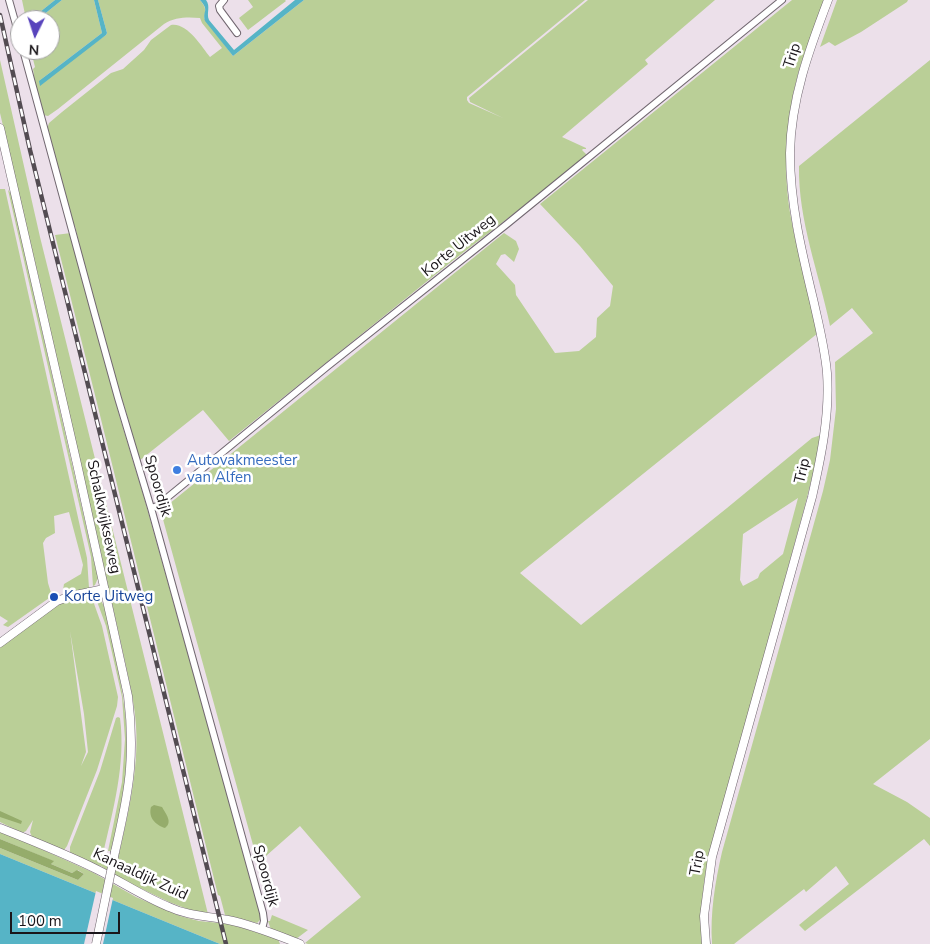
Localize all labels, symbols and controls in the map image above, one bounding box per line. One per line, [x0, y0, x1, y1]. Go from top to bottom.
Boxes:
north arrow [10, 10, 60, 60]
text: N [28, 40, 40, 59]
street label: Trip [781, 41, 805, 71]
street label: Korte Uitweg [419, 211, 499, 281]
place label: Autovakmeester van Alfen [187, 452, 297, 487]
street label: Spoordijk [140, 453, 174, 519]
street label: Trip [791, 457, 815, 485]
street label: Schalkwijkseweg [82, 459, 124, 575]
marker: Autovakmeester van Alfen [171, 464, 183, 476]
place label: Korte Uitweg [64, 588, 153, 606]
marker: Korte Uitweg [48, 591, 60, 603]
street label: Spoordijk [248, 843, 282, 909]
street label: Kanaaldijk Zuid [90, 845, 190, 905]
street label: Trip [687, 849, 709, 877]
scale bar [12, 902, 122, 934]
text: 100 m [18, 911, 62, 931]

